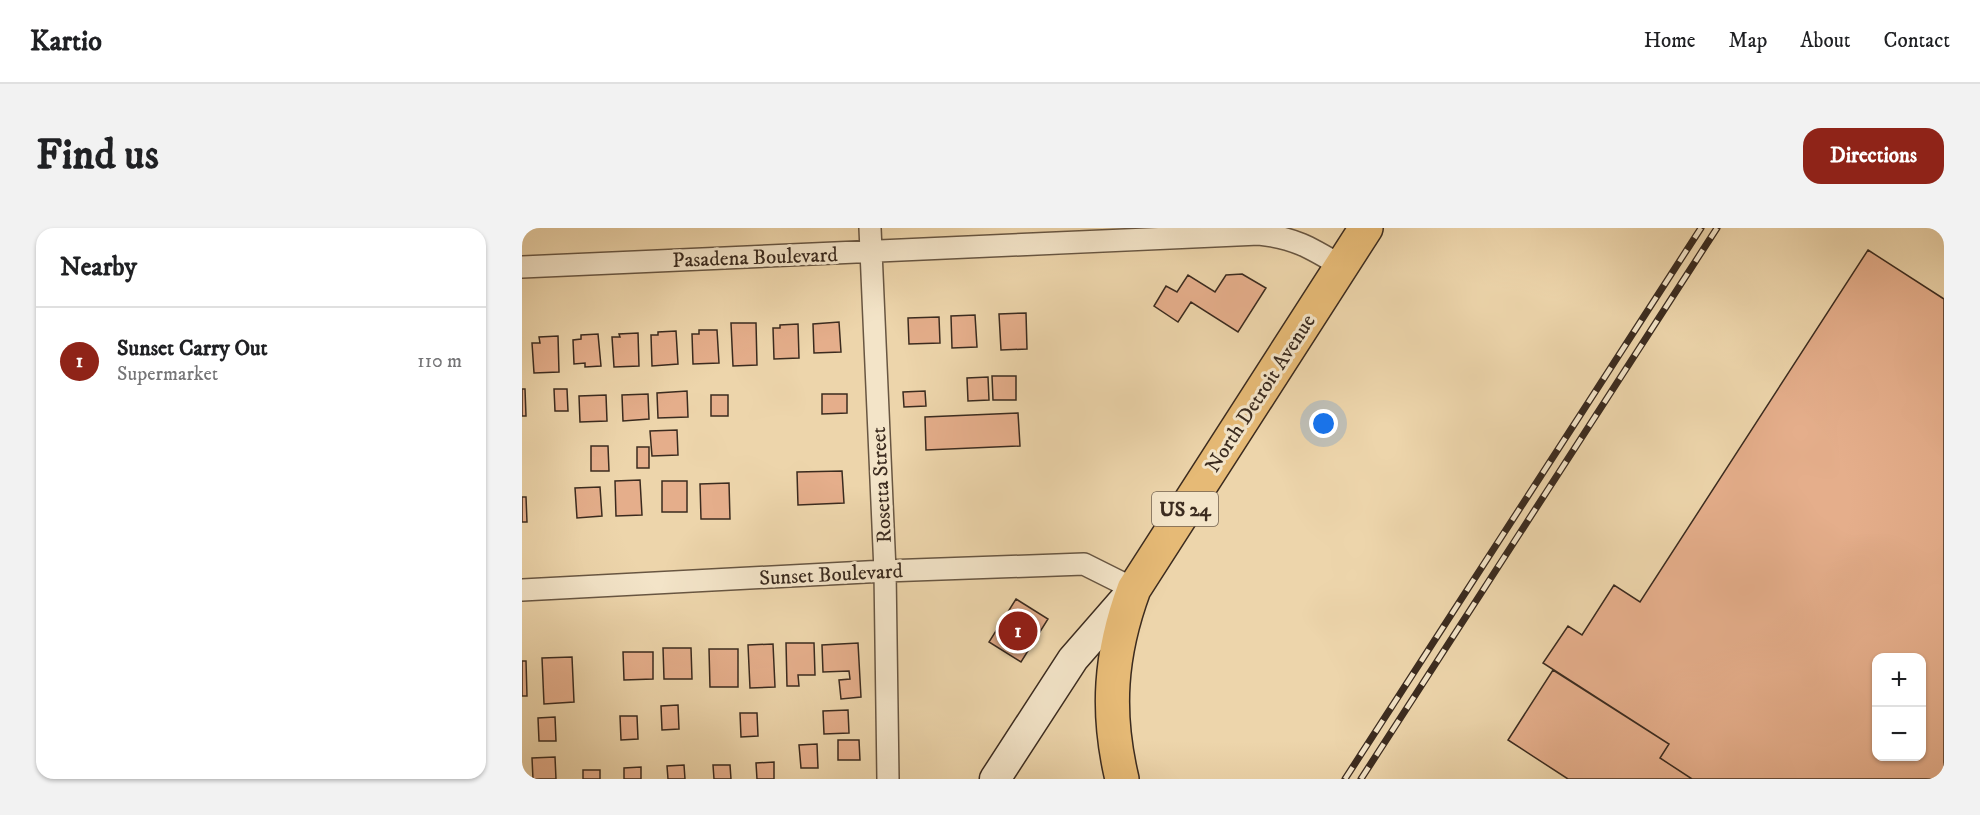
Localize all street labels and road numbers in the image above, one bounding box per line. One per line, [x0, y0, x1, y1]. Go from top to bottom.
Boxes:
street label: Pasadena Boulevard [672, 242, 839, 274]
street label: North Detroit Avenue [1200, 309, 1322, 477]
street label: Rosetta Street [866, 426, 898, 544]
road number: US 24 [1152, 492, 1218, 526]
street label: Sunset Boulevard [758, 558, 904, 592]

